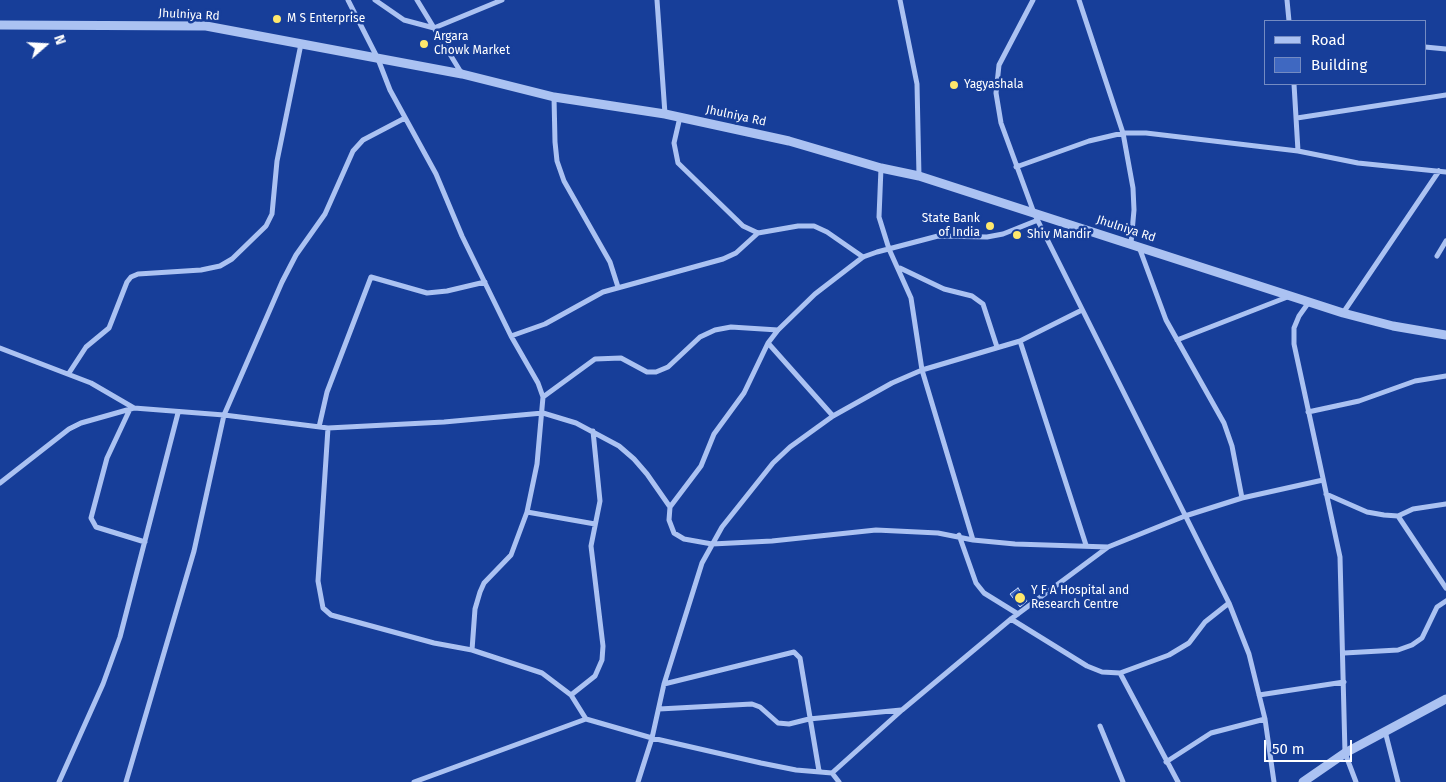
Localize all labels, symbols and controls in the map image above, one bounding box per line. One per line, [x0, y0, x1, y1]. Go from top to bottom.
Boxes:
street label: Jhulniya Rd [158, 6, 220, 24]
place label: M S Enterprise [287, 12, 365, 26]
marker: M S Enterprise [271, 13, 283, 25]
north arrow [20, 20, 70, 70]
legend [1264, 20, 1426, 85]
place label: Argara Chowk Market [434, 30, 510, 58]
text: Road [1311, 31, 1346, 49]
text: N [50, 33, 69, 47]
marker: Argara Chowk Market [418, 38, 430, 50]
text: Building [1311, 56, 1367, 74]
place label: Yagyashala [964, 78, 1023, 92]
marker: Yagyashala [948, 79, 960, 91]
street label: Jhulniya Rd [705, 103, 767, 129]
place label: State Bank of India [922, 212, 980, 240]
street label: Jhulniya Rd [1095, 213, 1157, 245]
marker: State Bank of India [984, 220, 996, 232]
place label: Shiv Mandir [1027, 228, 1091, 242]
marker: Shiv Mandir [1011, 229, 1023, 241]
place label: Y F A Hospital and Research Centre [1031, 584, 1129, 612]
marker: Y F A Hospital and Research Centre [1013, 591, 1027, 605]
scale bar [1266, 730, 1354, 762]
text: 50 m [1272, 740, 1305, 758]

